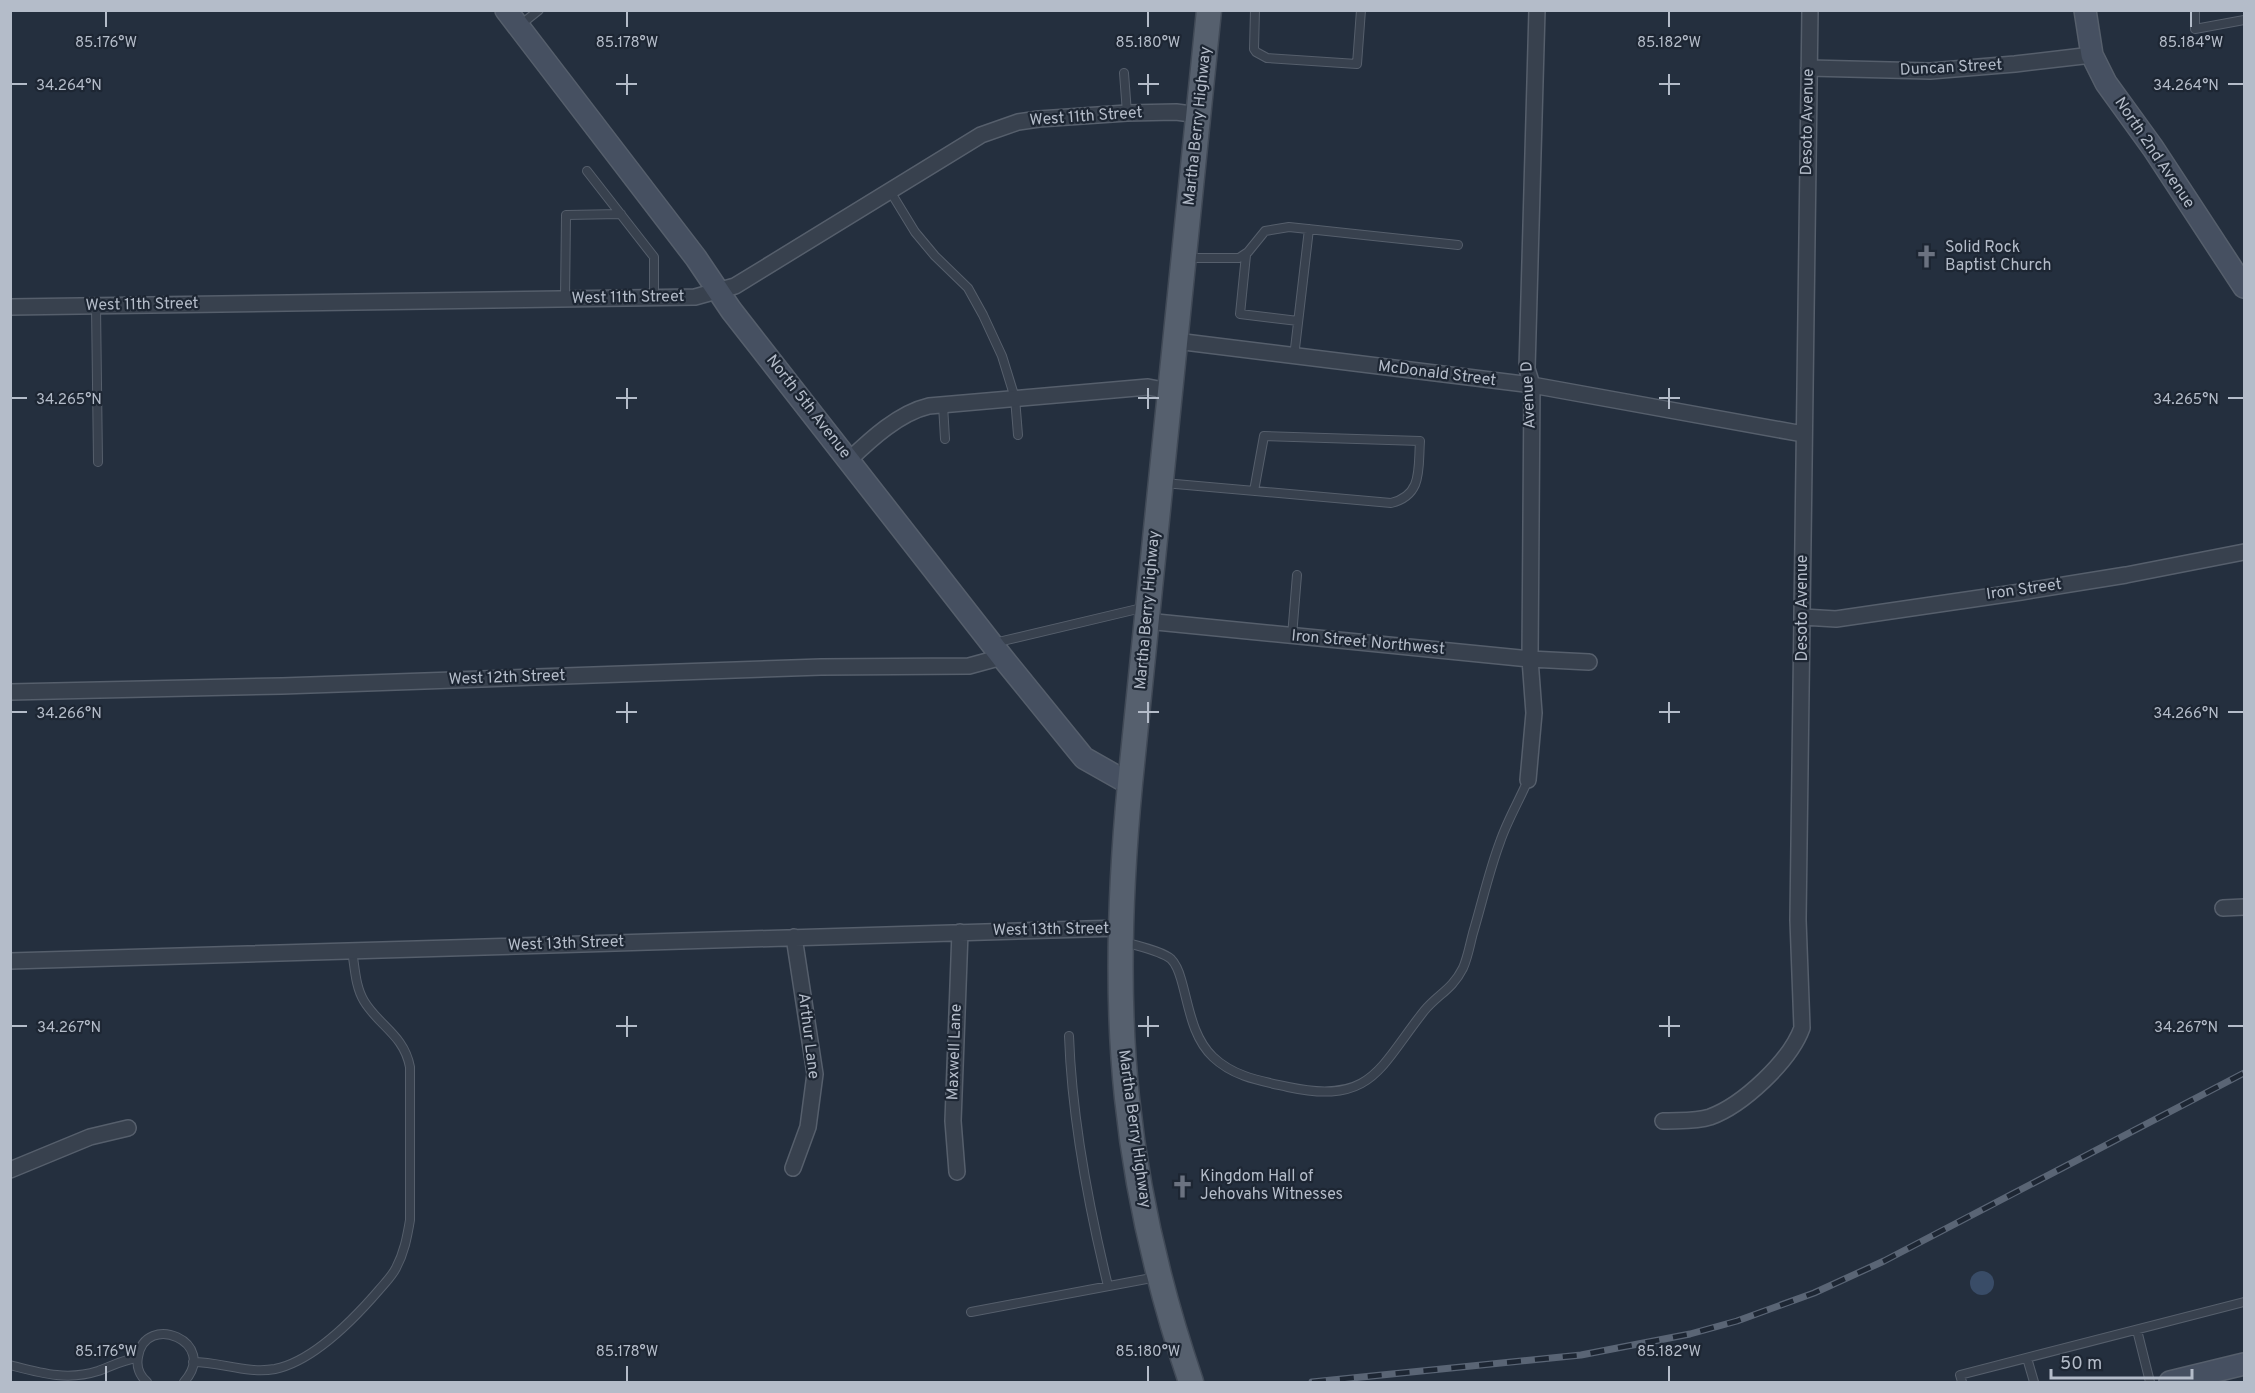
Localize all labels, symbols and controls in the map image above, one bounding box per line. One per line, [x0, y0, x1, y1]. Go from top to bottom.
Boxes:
text: 85.176°W [75, 34, 137, 53]
text: 85.178°W [596, 34, 658, 53]
text: 85.180°W [1116, 34, 1180, 53]
text: 85.182°W [1637, 34, 1701, 53]
text: 85.184°W [2159, 34, 2223, 53]
street label: Martha Berry Highway [1180, 45, 1216, 207]
street label: Duncan Street [1899, 55, 2003, 81]
street label: Desoto Avenue [1797, 68, 1819, 176]
text: 34.264°N [36, 77, 102, 96]
text: 34.264°N [2153, 77, 2219, 96]
street label: North 2nd Avenue [2109, 94, 2199, 212]
street label: West 11th Street [1029, 103, 1143, 131]
place label: Solid Rock Baptist Church [1945, 238, 2051, 276]
church icon: Solid Rock Baptist Church [1914, 244, 1940, 270]
street label: West 11th Street [571, 287, 685, 309]
street label: West 11th Street [85, 294, 199, 316]
street label: North 5th Avenue [761, 351, 855, 463]
street label: McDonald Street [1377, 357, 1497, 391]
street label: Avenue D [1517, 360, 1541, 430]
text: 34.265°N [36, 391, 102, 410]
text: 34.265°N [2153, 391, 2219, 410]
street label: Martha Berry Highway [1131, 530, 1165, 690]
street label: Desoto Avenue [1793, 555, 1813, 661]
street label: Iron Street [1985, 575, 2063, 605]
street label: Iron Street Northwest [1290, 626, 1446, 660]
street label: West 12th Street [448, 666, 566, 690]
text: 34.266°N [36, 705, 102, 724]
text: 34.266°N [2153, 705, 2219, 724]
street label: West 13th Street [993, 919, 1109, 941]
street label: West 13th Street [507, 932, 625, 956]
street label: Arthur Lane [793, 992, 823, 1080]
street label: Maxwell Lane [943, 1003, 967, 1101]
text: 34.267°N [37, 1019, 101, 1038]
text: 34.267°N [2154, 1019, 2218, 1038]
street label: Martha Berry Highway [1113, 1048, 1155, 1210]
place label: Kingdom Hall of Jehovahs Witnesses [1200, 1167, 1343, 1205]
church icon: Kingdom Hall of Jehovahs Witnesses [1169, 1173, 1195, 1199]
scale bar [2051, 1342, 2192, 1380]
text: 85.176°W [75, 1343, 137, 1362]
text: 85.178°W [596, 1343, 658, 1362]
text: 85.180°W [1116, 1343, 1180, 1362]
text: 85.182°W [1637, 1343, 1701, 1362]
text: 50 m [2060, 1353, 2102, 1376]

